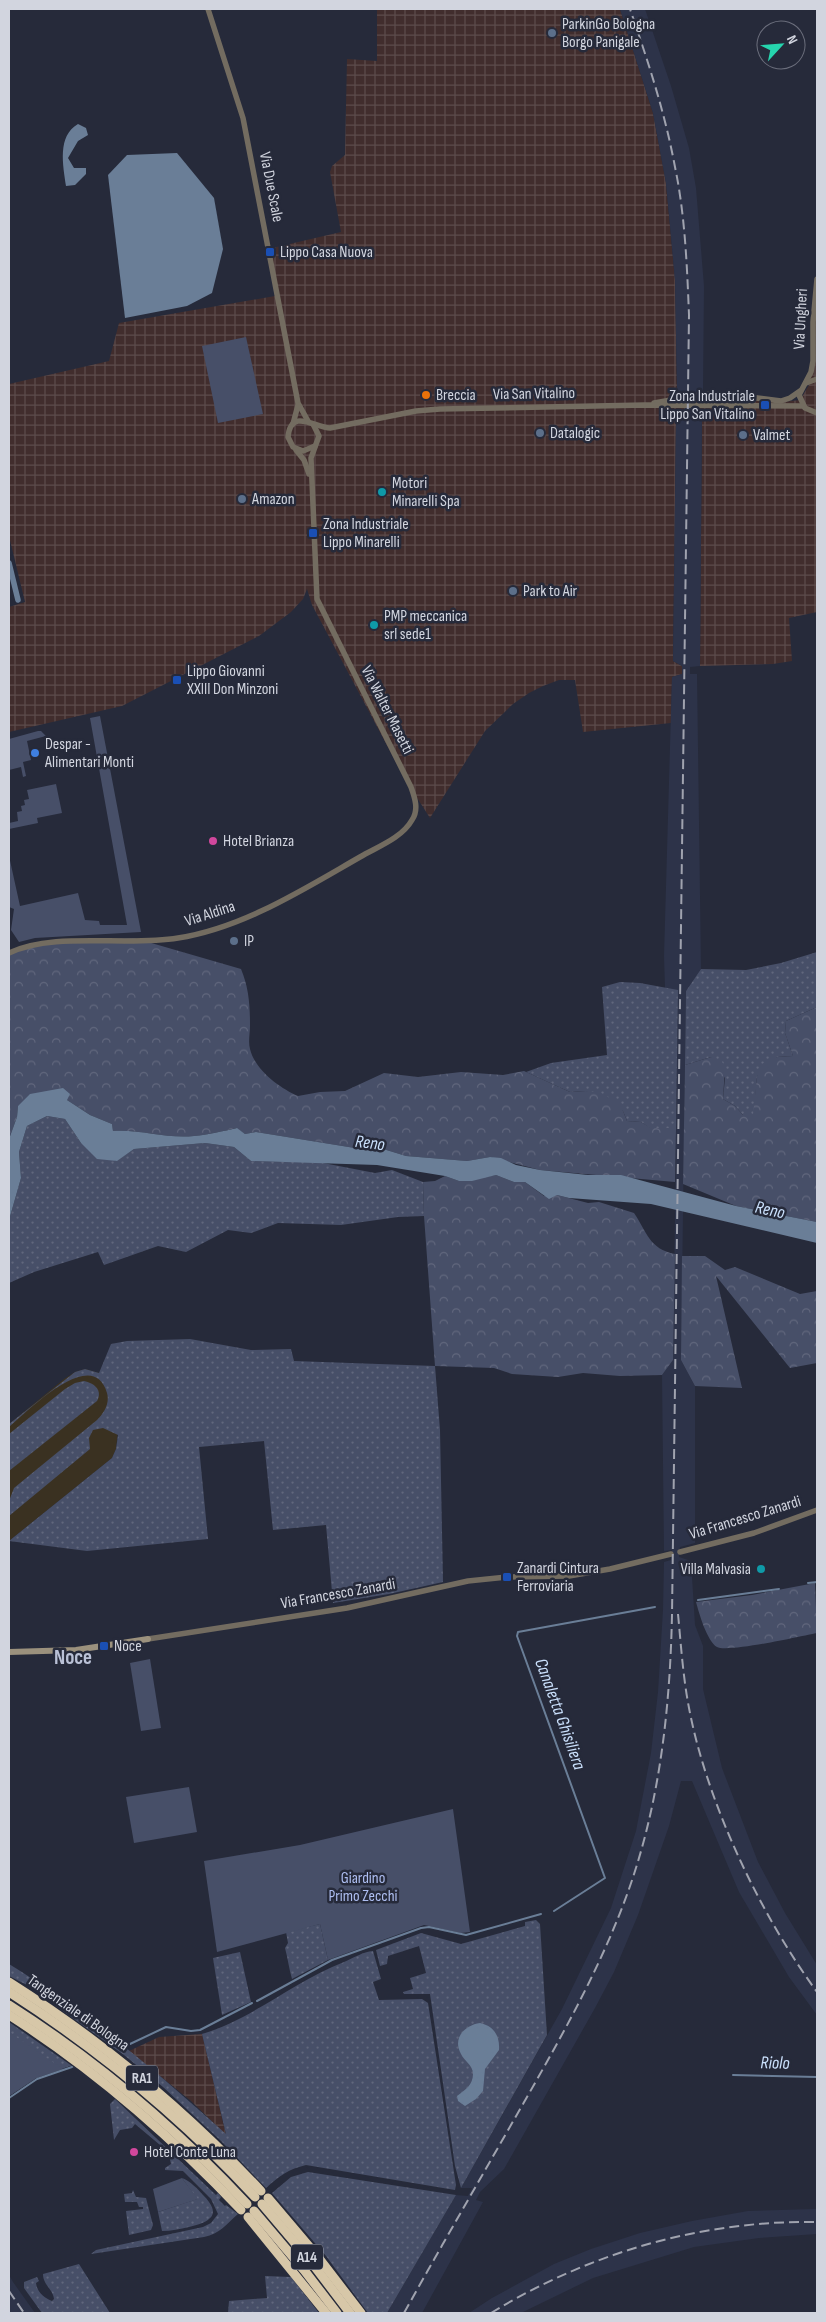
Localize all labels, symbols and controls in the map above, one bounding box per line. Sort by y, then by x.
place label: ParkinGo Bologna Borgo Panigale [562,15,655,52]
north arrow [756,20,806,70]
marker: ParkinGo Bologna Borgo Panigale [546,27,558,39]
text: N [783,32,802,47]
street label: Via Due Scale [255,150,287,224]
place label: Lippo Casa Nuova [280,243,373,262]
marker: Lippo Casa Nuova [264,246,276,258]
street label: Via Ungheri [790,288,812,350]
street label: Via San Vitalino [493,384,575,404]
place label: Breccia [436,386,476,405]
place label: Zona Industriale Lippo San Vitalino [660,387,755,424]
marker: Breccia [420,389,432,401]
marker: Zona Industriale Lippo San Vitalino [759,399,771,411]
place label: Datalogic [550,424,600,443]
place label: Valmet [753,426,790,445]
marker: Datalogic [534,427,546,439]
marker: Valmet [737,429,749,441]
place label: Motori Minarelli Spa [392,474,460,511]
marker: Motori Minarelli Spa [376,486,388,498]
place label: Amazon [251,490,295,509]
marker: Amazon [236,493,248,505]
place label: Zona Industriale Lippo Minarelli [323,515,409,552]
marker: Zona Industriale Lippo Minarelli [307,527,319,539]
place label: Park to Air [523,582,578,601]
marker: Park to Air [507,585,519,597]
place label: PMP meccanica srl sede1 [384,607,467,644]
marker: PMP meccanica srl sede1 [368,619,380,631]
place label: Lippo Giovanni XXIII Don Minzoni [186,662,278,699]
street label: Via Walter Masetti [357,663,417,757]
marker: Lippo Giovanni XXIII Don Minzoni [171,674,183,686]
place label: Despar - Alimentari Monti [44,735,134,772]
marker: Despar - Alimentari Monti [29,747,41,759]
place label: Hotel Brianza [223,832,294,851]
marker: Hotel Brianza [207,835,219,847]
street label: Via Aldina [183,897,237,931]
place label: IP [244,932,254,951]
marker: IP [228,935,240,947]
water label: Reno [354,1131,387,1155]
water label: Reno [753,1197,787,1224]
street label: Via Francesco Zanardi [687,1492,803,1544]
place label: Zanardi Cintura Ferroviaria [517,1559,599,1596]
place label: Villa Malvasia [681,1560,751,1579]
marker: Villa Malvasia [755,1563,767,1575]
marker: Zanardi Cintura Ferroviaria [501,1571,513,1583]
street label: Via Francesco Zanardi [279,1575,397,1613]
place label: Noce [114,1637,142,1656]
marker: Noce [98,1640,110,1652]
district label: Noce [54,1645,92,1670]
water label: Canaletta Ghisiliera [530,1655,590,1773]
park label: Giardino Primo Zecchi [328,1869,398,1906]
street label: Tangenziale di Bologna [23,1971,133,2055]
water label: Riolo [760,2052,791,2074]
road number: RA1 [126,2066,158,2090]
place label: Hotel Conte Luna [144,2143,236,2162]
marker: Hotel Conte Luna [128,2146,140,2158]
road number: A14 [291,2244,323,2270]

